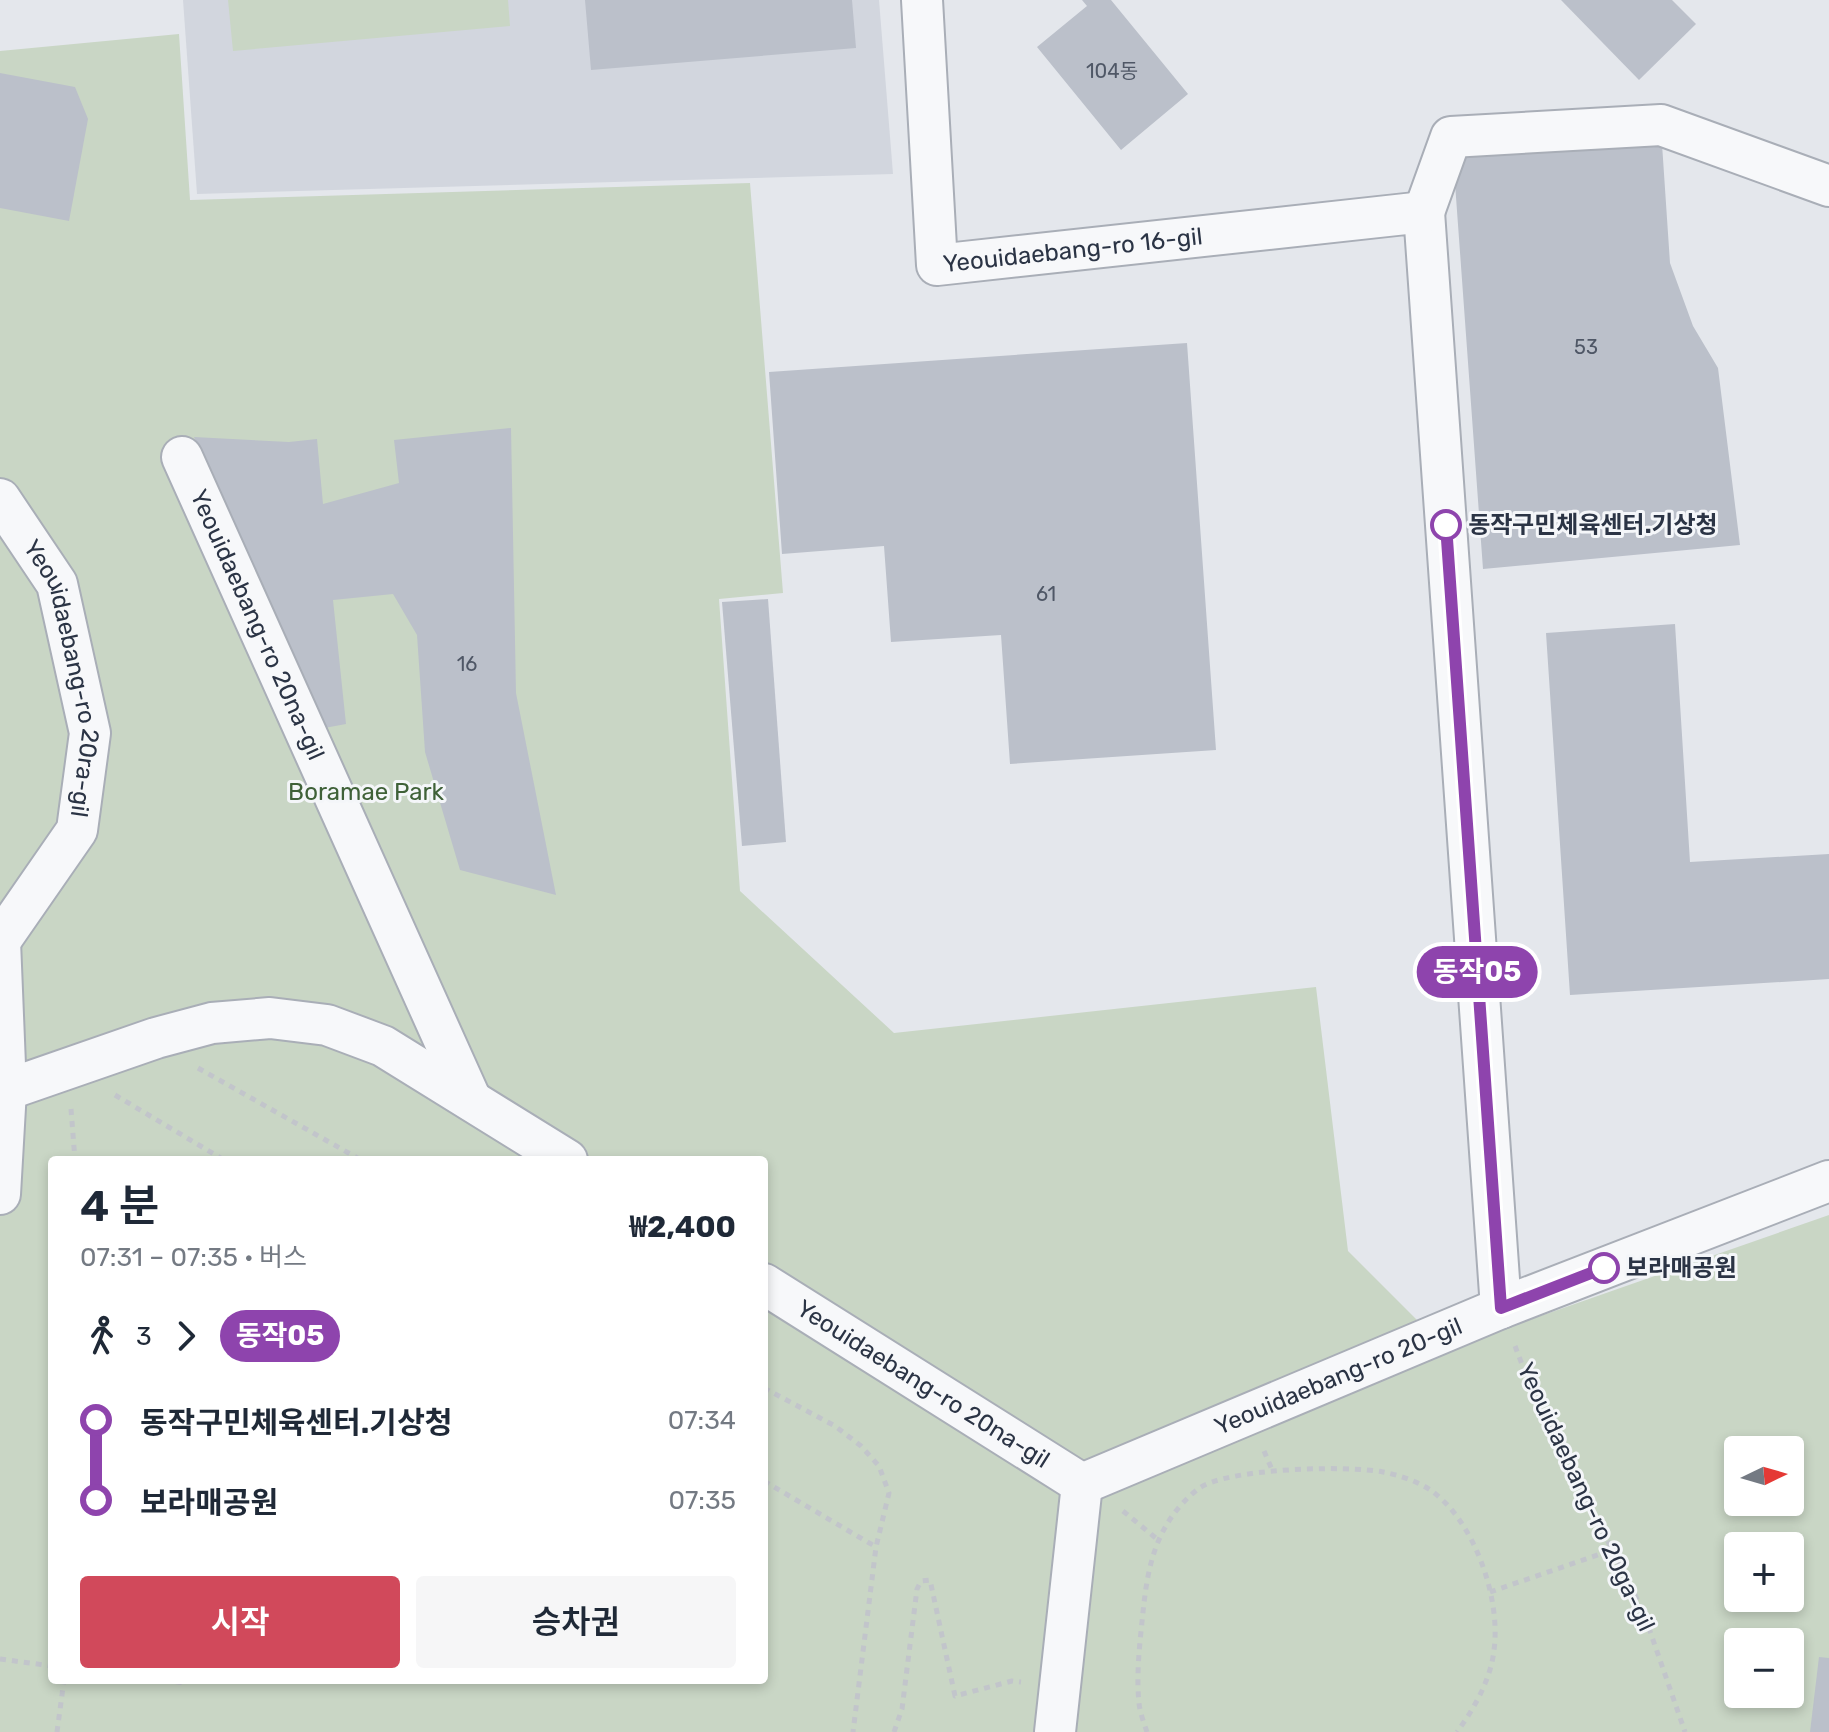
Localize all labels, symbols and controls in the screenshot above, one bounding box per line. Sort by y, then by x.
house number: 104동 [1086,59,1138,83]
street label: Yeouidaebang-ro 16-gil [942,222,1204,278]
house number: 53 [1574,335,1598,359]
street label: Yeouidaebang-ro 20na-gil [185,485,330,764]
marker: 동작구민체육센터.기상청 [1431,510,1461,540]
place label: 동작구민체육센터.기상청 [1468,511,1718,539]
street label: Yeouidaebang-ro 20ra-gil [17,535,104,819]
house number: 61 [1036,582,1056,606]
house number: 16 [457,652,477,676]
park label: Boramae Park [288,778,445,806]
line badge: 동작05 [1421,946,1533,998]
text: 동작05 [1433,955,1521,988]
text: 4 분 [80,1180,160,1232]
text: ₩2,400 [629,1209,736,1245]
text: 07:31 – 07:35 · 버스 [80,1242,307,1273]
marker: 보라매공원 [1589,1253,1619,1283]
place label: 보라매공원 [1626,1254,1736,1282]
street label: Yeouidaebang-ro 20na-gil [792,1294,1055,1474]
street label: Yeouidaebang-ro 20-gil [1210,1312,1466,1441]
icon: walk [80,1314,124,1358]
icon: forward [164,1314,208,1358]
text: 동작05 [236,1319,324,1352]
text: 3 [136,1321,152,1352]
street label: Yeouidaebang-ro 20ga-gil [1511,1358,1661,1636]
text: 동작구민체육센터.기상청 [140,1405,452,1441]
text: 07:34 [668,1405,736,1436]
north arrow [1724,1436,1804,1516]
map controls [1724,1436,1804,1708]
text: 보라매공원 [140,1485,278,1521]
text: 07:35 [668,1485,736,1516]
button: + [1724,1532,1804,1612]
button: 시작 [80,1576,400,1668]
button: 승차권 [416,1576,736,1668]
button: − [1724,1628,1804,1708]

